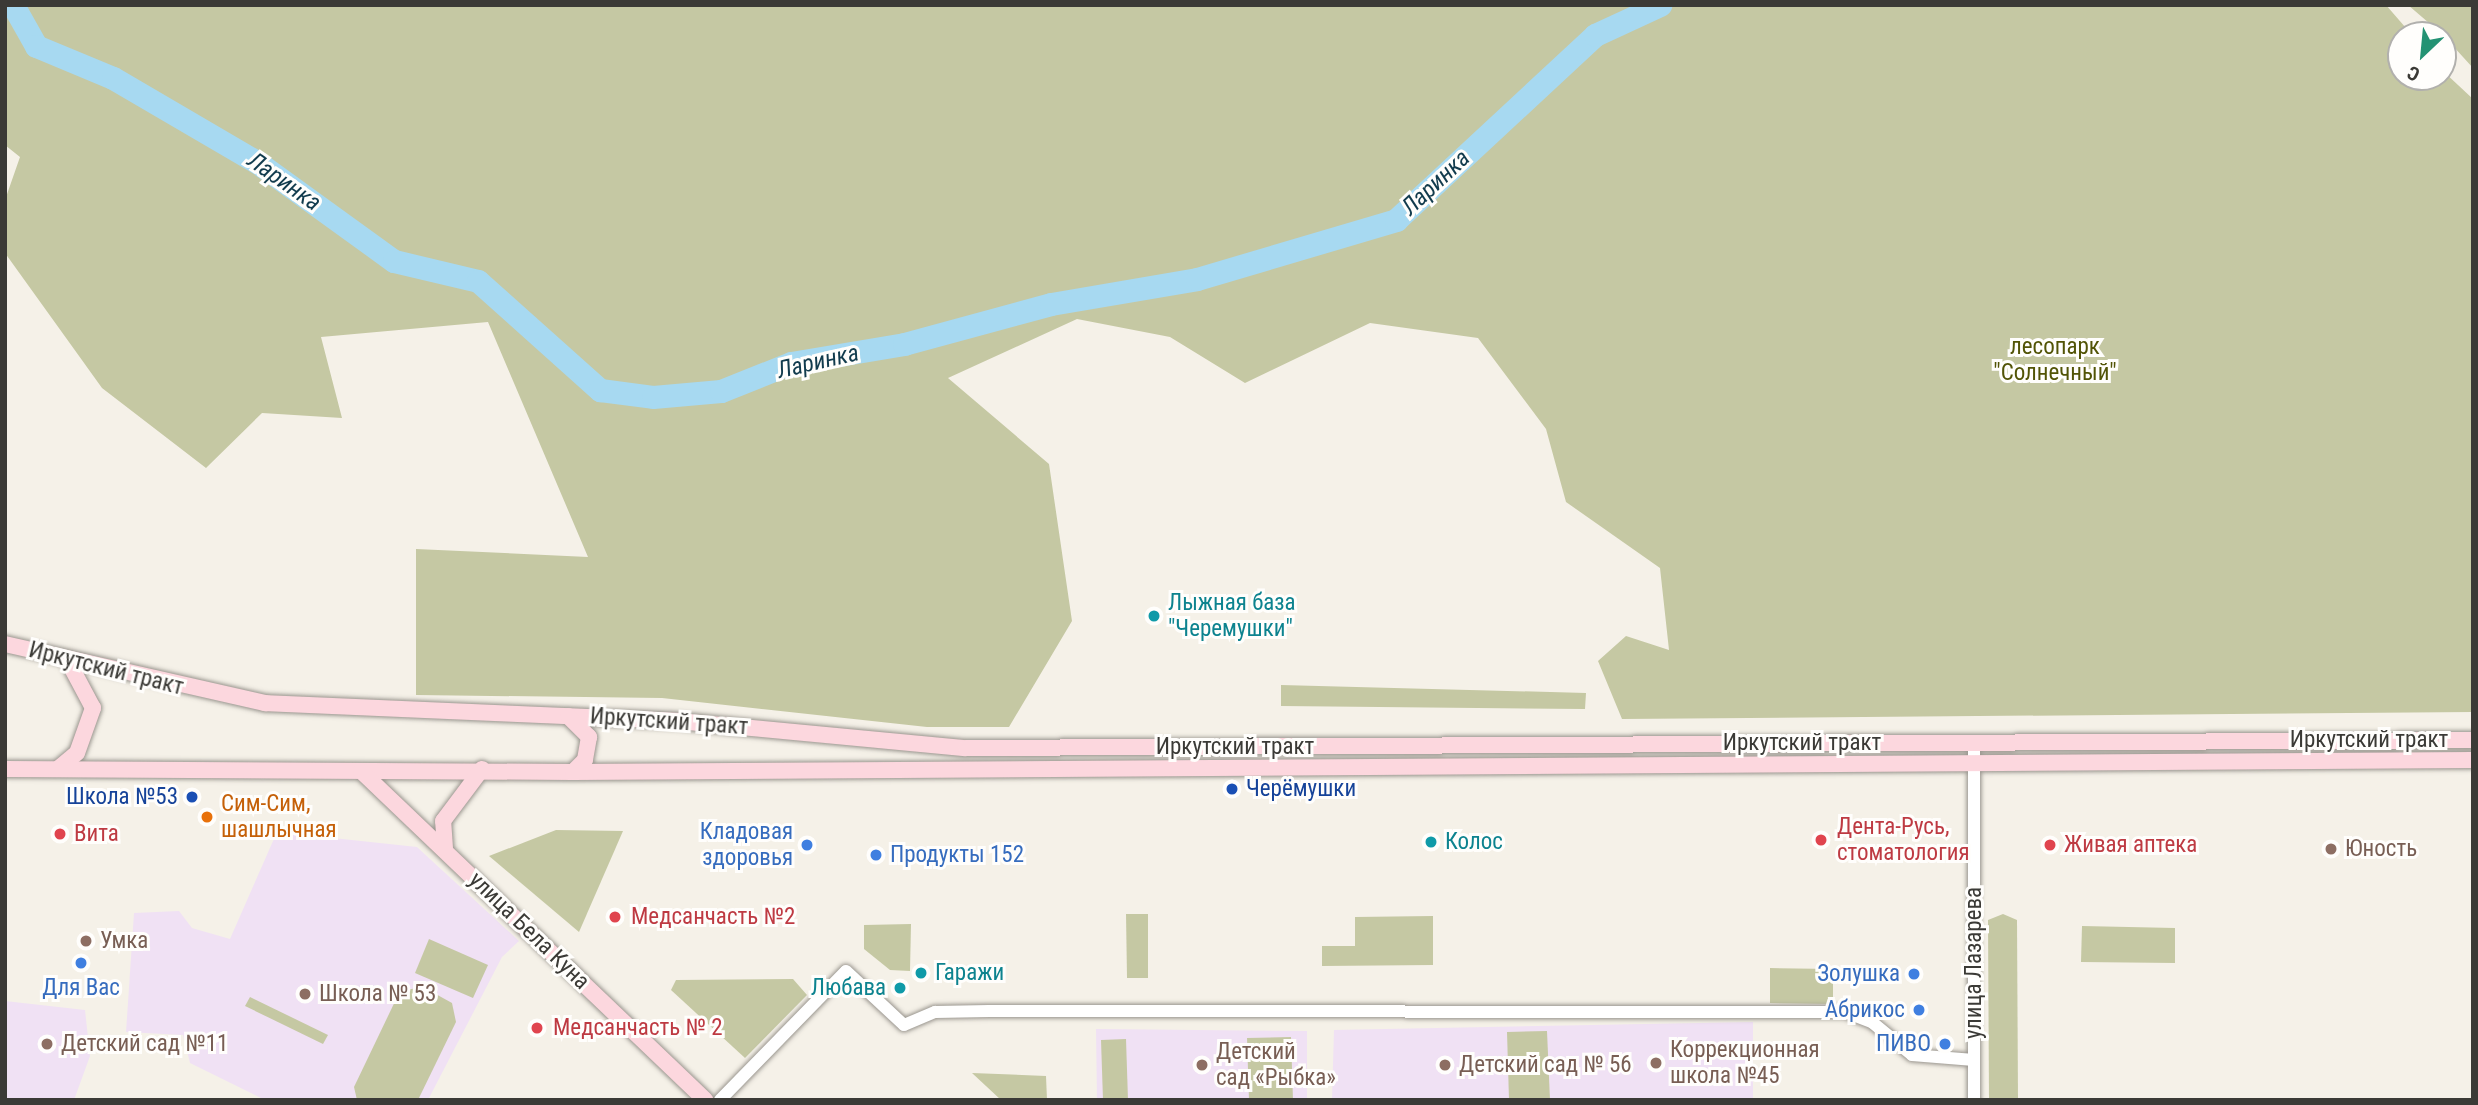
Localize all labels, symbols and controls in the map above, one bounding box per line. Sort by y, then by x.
north arrow [2387,21,2457,91]
text: С [2404,61,2423,86]
water label: Ларинка [1396,144,1476,222]
water label: Ларинка [242,146,326,218]
park label: лесопарк "Солнечный" [1993,333,2117,387]
water label: Ларинка [774,339,862,385]
place label: Лыжная база "Черемушки" [1168,589,1296,643]
marker: Лыжная база "Черемушки" [1146,608,1162,624]
street label: Иркутский тракт [26,636,186,702]
street label: Иркутский тракт [589,703,749,741]
street label: Иркутский тракт [2290,726,2448,754]
street label: Иркутский тракт [1723,729,1881,757]
street label: Иркутский тракт [1156,733,1314,761]
place label: Черёмушки [1246,775,1356,803]
marker: Черёмушки [1224,781,1240,797]
place label: Школа №53 [66,783,178,811]
marker: Школа №53 [184,789,200,805]
place label: Сим-Сим, шашлычная [221,790,337,844]
marker: Сим-Сим, шашлычная [199,809,215,825]
place label: Дента-Русь, стоматология [1837,813,1969,867]
place label: Кладовая здоровья [700,818,793,872]
place label: Вита [74,820,119,848]
marker: Вита [52,826,68,842]
place label: Колос [1445,828,1503,856]
marker: Дента-Русь, стоматология [1811,830,1831,850]
place label: Живая аптека [2064,831,2197,859]
marker: Колос [1423,834,1439,850]
place label: Юность [2345,835,2417,863]
marker: Кладовая здоровья [799,837,815,853]
marker: Живая аптека [2042,837,2058,853]
place label: Продукты 152 [890,841,1024,869]
marker: Юность [2323,841,2339,857]
marker: Продукты 152 [868,847,884,863]
street label: улица Бела Куна [463,866,595,996]
street label: улица Лазарева [1960,887,1988,1039]
place label: Медсанчасть №2 [631,903,795,931]
marker: Медсанчасть №2 [605,907,625,927]
place label: Умка [100,927,148,955]
marker: Умка [78,933,94,949]
marker: Для Вас [73,955,89,971]
place label: Гаражи [935,959,1004,987]
place label: Золушка [1817,960,1900,988]
marker: Гаражи [913,965,929,981]
marker: Золушка [1906,966,1922,982]
place label: Для Вас [42,974,120,1002]
place label: Любава [811,974,886,1002]
place label: Школа № 53 [319,980,436,1008]
marker: Любава [892,980,908,996]
marker: Школа № 53 [297,986,313,1002]
place label: Абрикос [1825,996,1905,1024]
marker: Абрикос [1911,1002,1927,1018]
place label: Медсанчасть № 2 [553,1014,723,1042]
marker: Медсанчасть № 2 [527,1018,547,1038]
place label: Детский сад №11 [61,1030,228,1058]
place label: ПИВО [1876,1030,1931,1058]
marker: Детский сад №11 [39,1036,55,1052]
place label: Коррекционная школа №45 [1670,1036,1819,1090]
marker: ПИВО [1937,1036,1953,1052]
place label: Детский сад «Рыбка» [1216,1038,1336,1092]
place label: Детский сад № 56 [1459,1051,1632,1079]
marker: Коррекционная школа №45 [1648,1055,1664,1071]
marker: Детский сад «Рыбка» [1194,1057,1210,1073]
marker: Детский сад № 56 [1437,1057,1453,1073]

